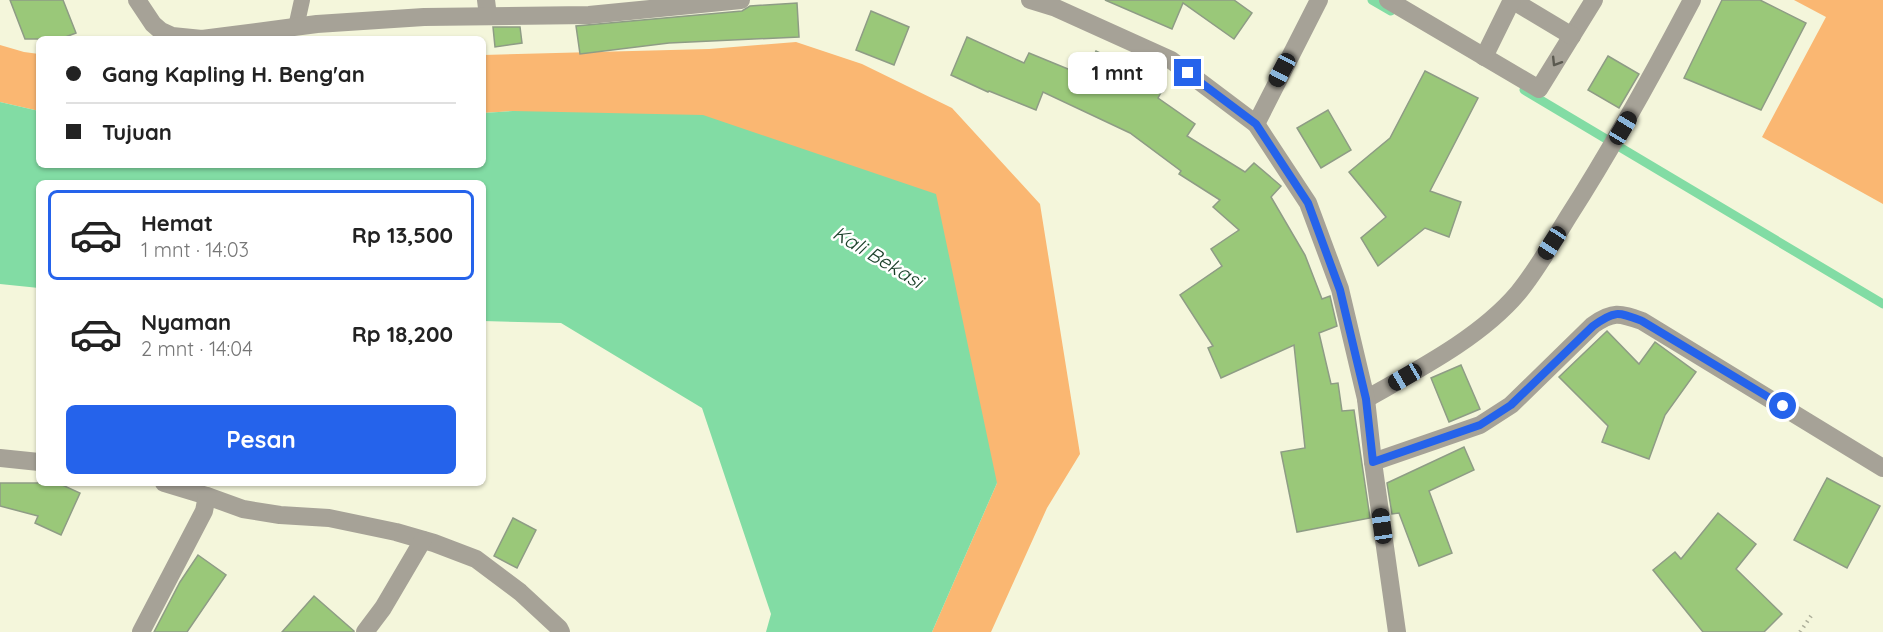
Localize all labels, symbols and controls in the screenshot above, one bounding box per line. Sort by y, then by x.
car [1266,50,1298,90]
callout: 1 mnt [1068,52,1167,94]
one-way arrow [1551,56,1563,66]
route end [1174,59,1201,86]
text: Gang Kapling H. Beng'an [102,60,365,88]
text: 1 mnt [1092,60,1143,85]
car [1606,108,1640,148]
text: Tujuan [102,118,172,146]
icon: car [69,208,123,262]
text: Hemat [141,209,213,237]
water label: Kali Bekasi [829,220,930,295]
text: Rp 13,500 [352,221,453,249]
car [1535,223,1569,263]
text: 1 mnt · 14:03 [141,237,249,262]
icon: car [69,307,123,361]
text: Nyaman [141,308,231,336]
text: Rp 18,200 [352,320,453,348]
text: 2 mnt · 14:04 [141,336,253,361]
car [1385,360,1425,394]
route start [1769,392,1796,419]
button: Pesan [66,405,456,474]
car [1371,507,1393,545]

